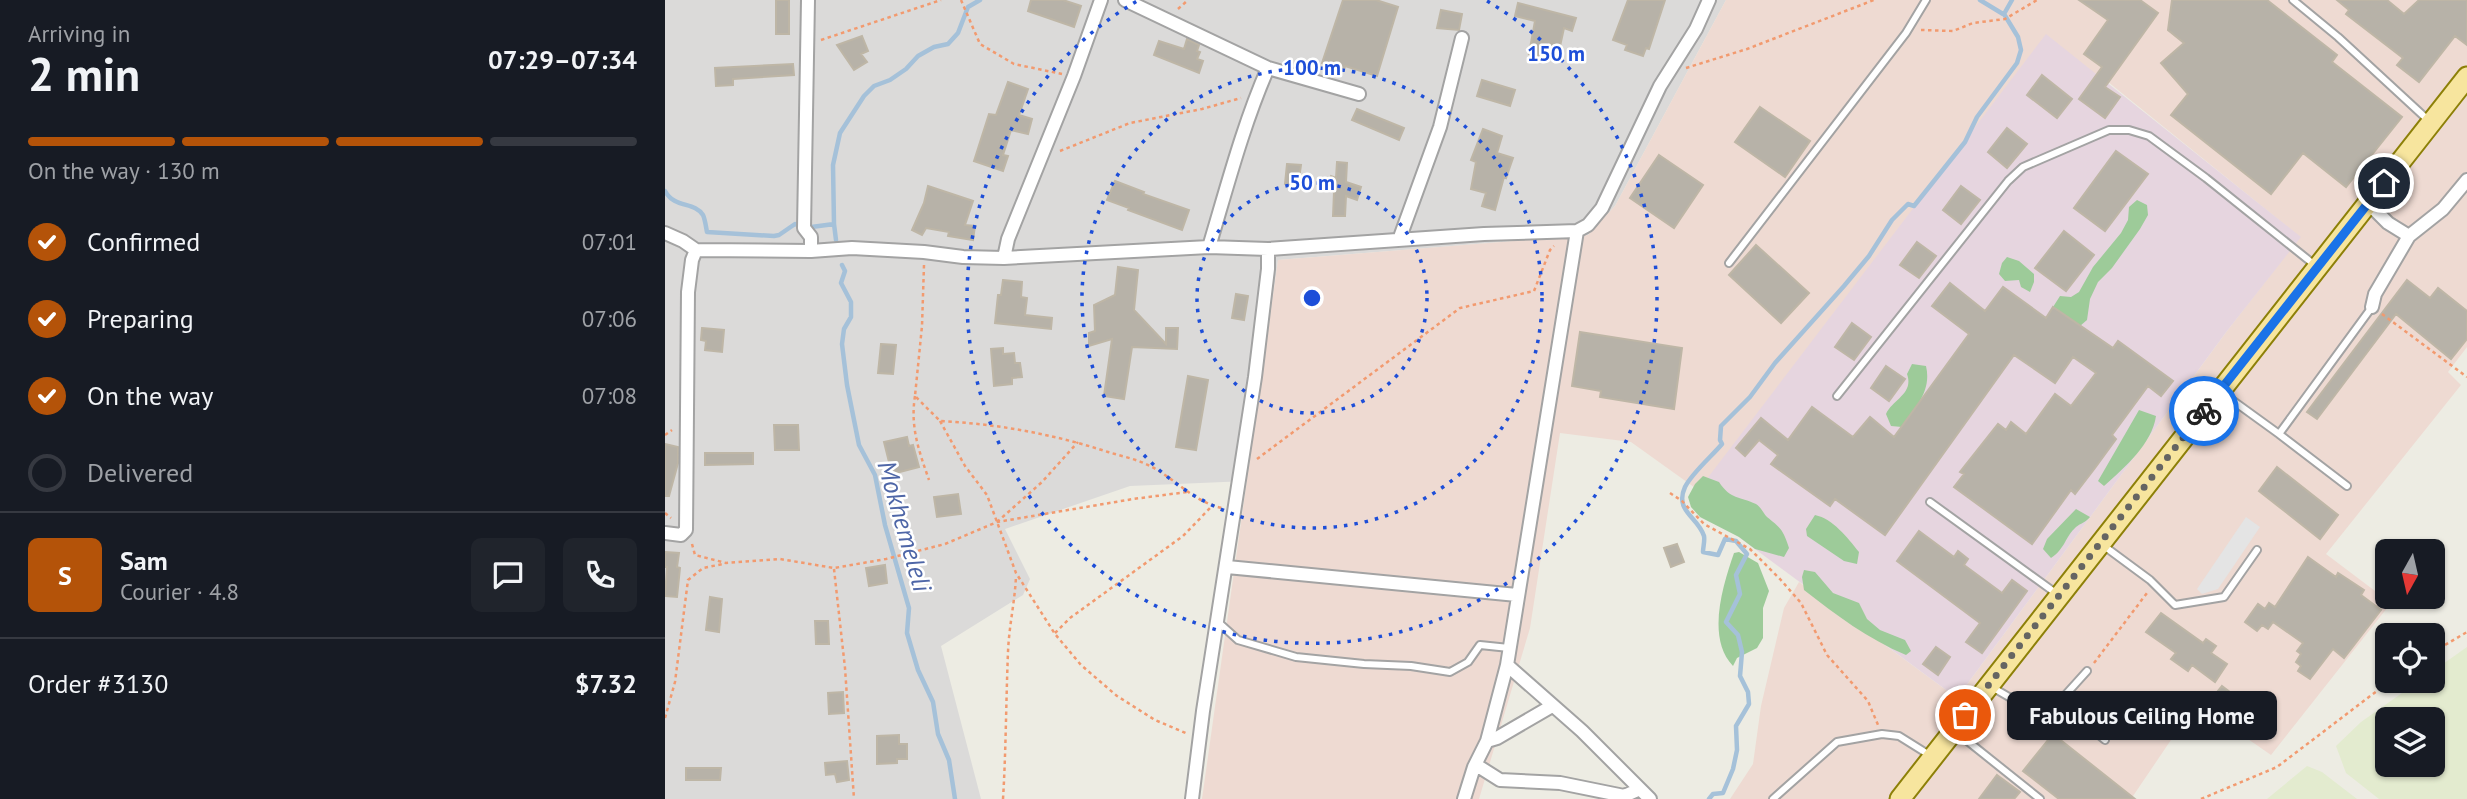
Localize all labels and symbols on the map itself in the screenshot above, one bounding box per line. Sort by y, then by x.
text: 150 m [1527,40,1585,67]
text: 100 m [1283,54,1341,81]
pin [2354,153,2414,213]
text: 50 m [1289,169,1335,196]
centre of rings [1300,286,1324,310]
courier [2169,376,2239,446]
water label: Mokhemeleli [871,457,940,597]
north arrow [2375,539,2445,609]
pin [1935,685,1995,745]
callout: Fabulous Ceiling Home [2007,690,2277,740]

